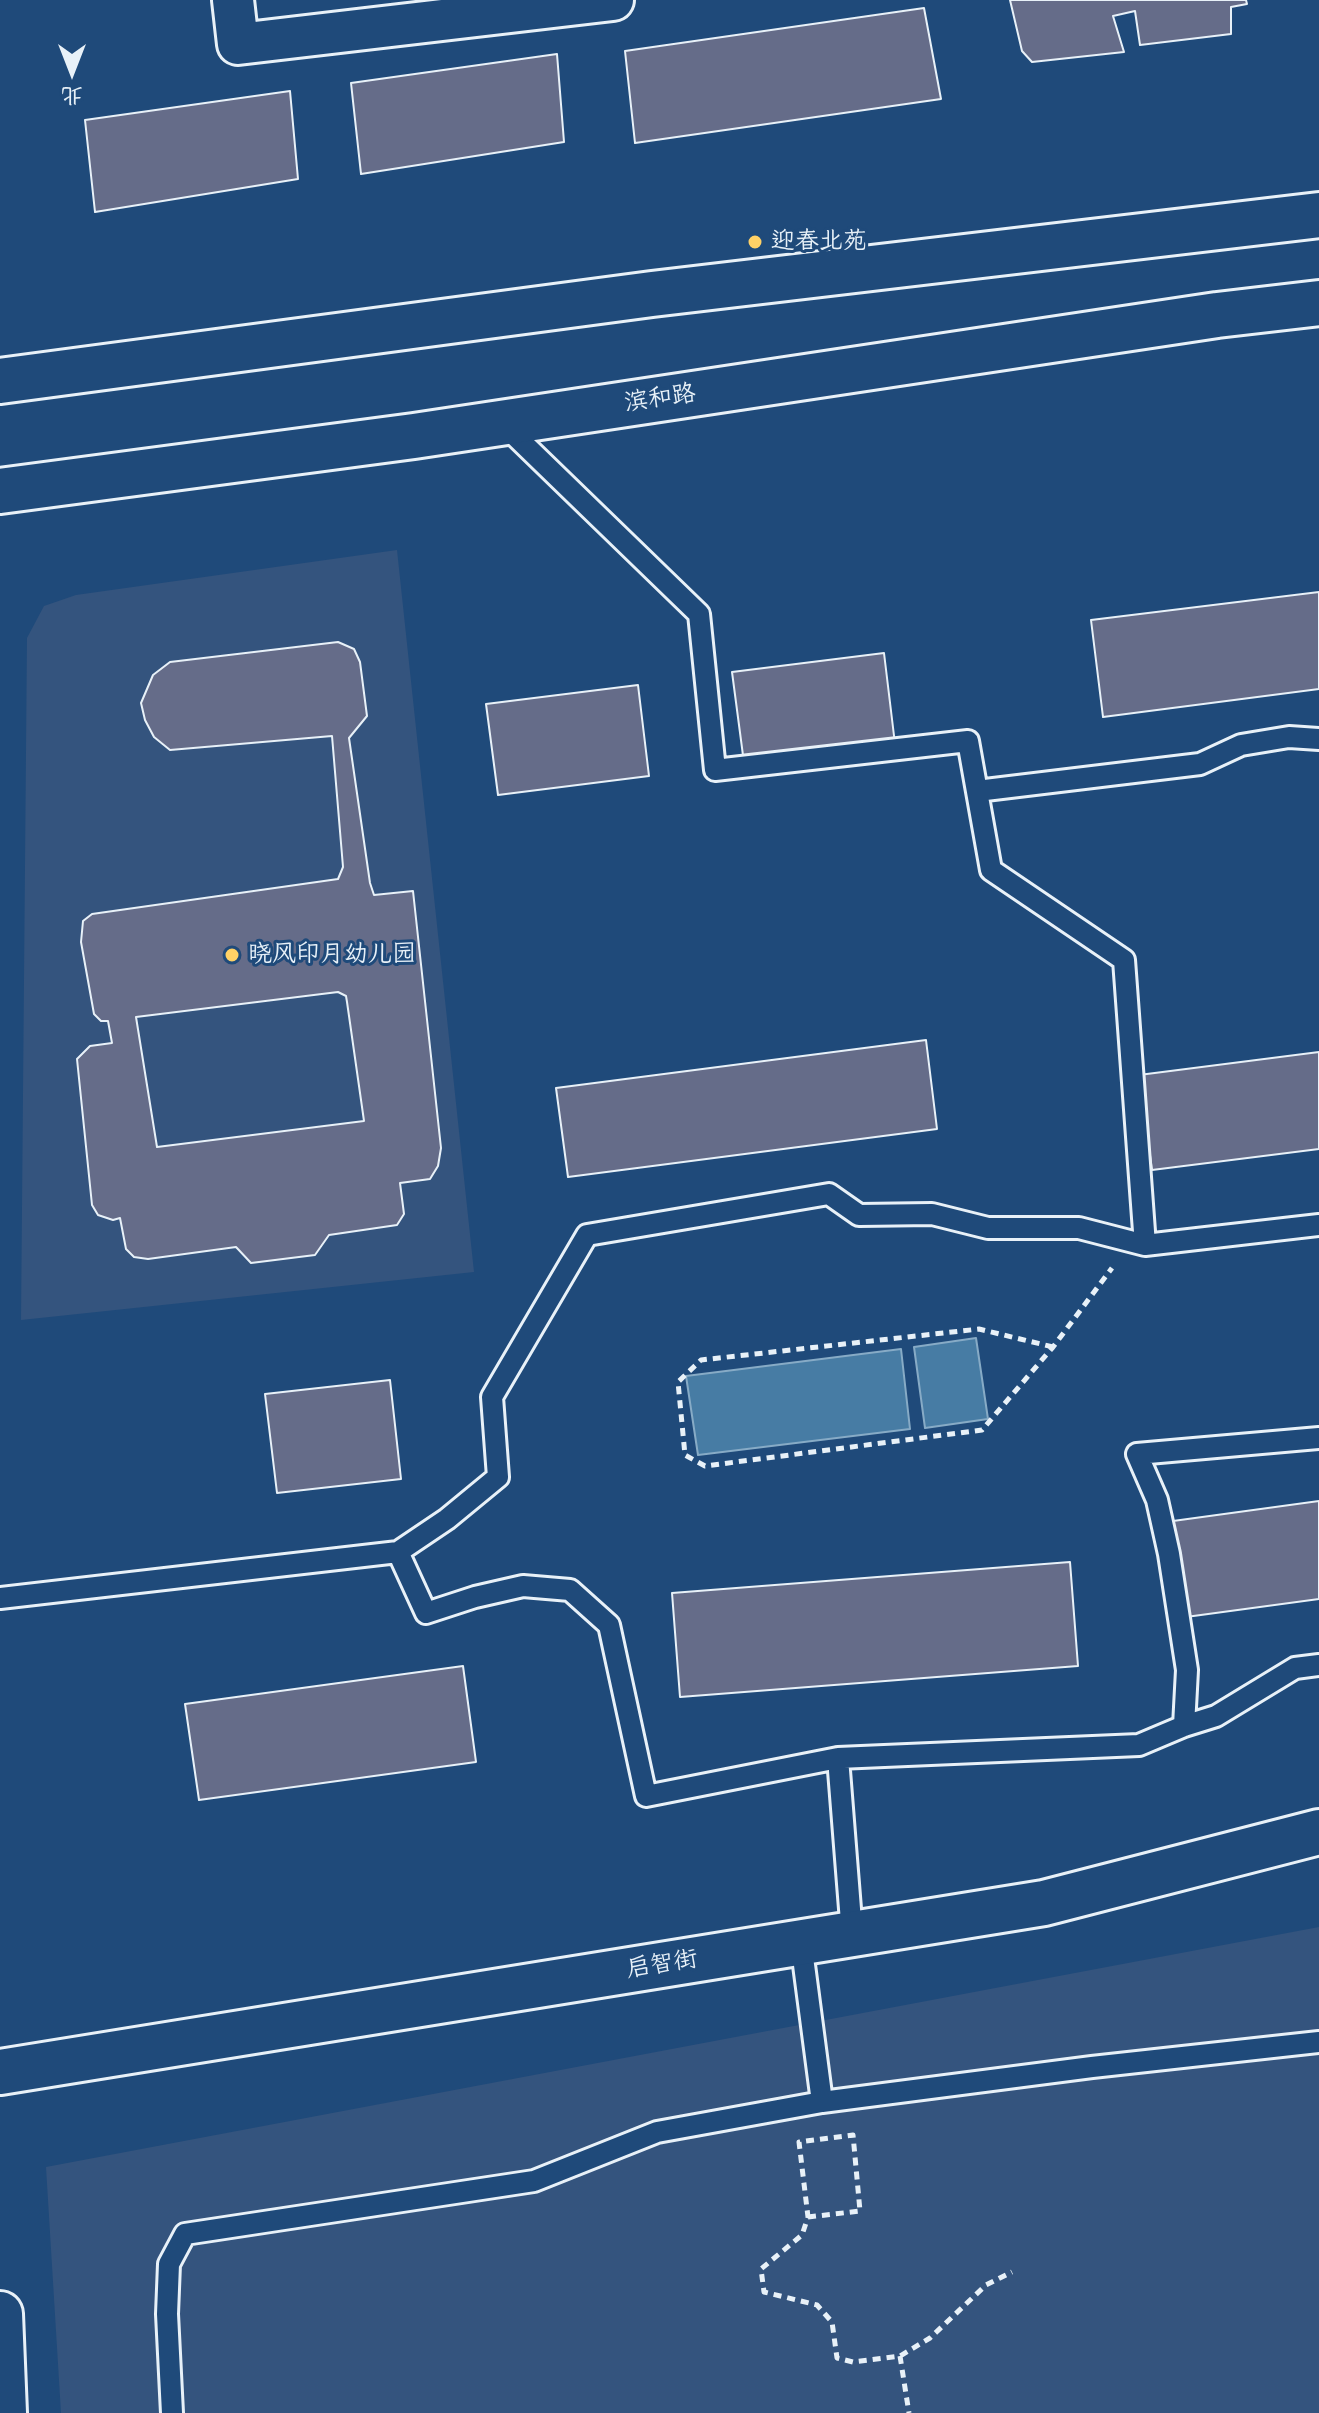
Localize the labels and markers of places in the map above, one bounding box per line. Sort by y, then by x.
place label: 迎春北苑 [771,228,867,256]
marker: 迎春北苑 [746,233,764,251]
place label: 晓风印月幼儿园 [248,941,416,969]
marker: 晓风印月幼儿园 [223,946,241,964]

